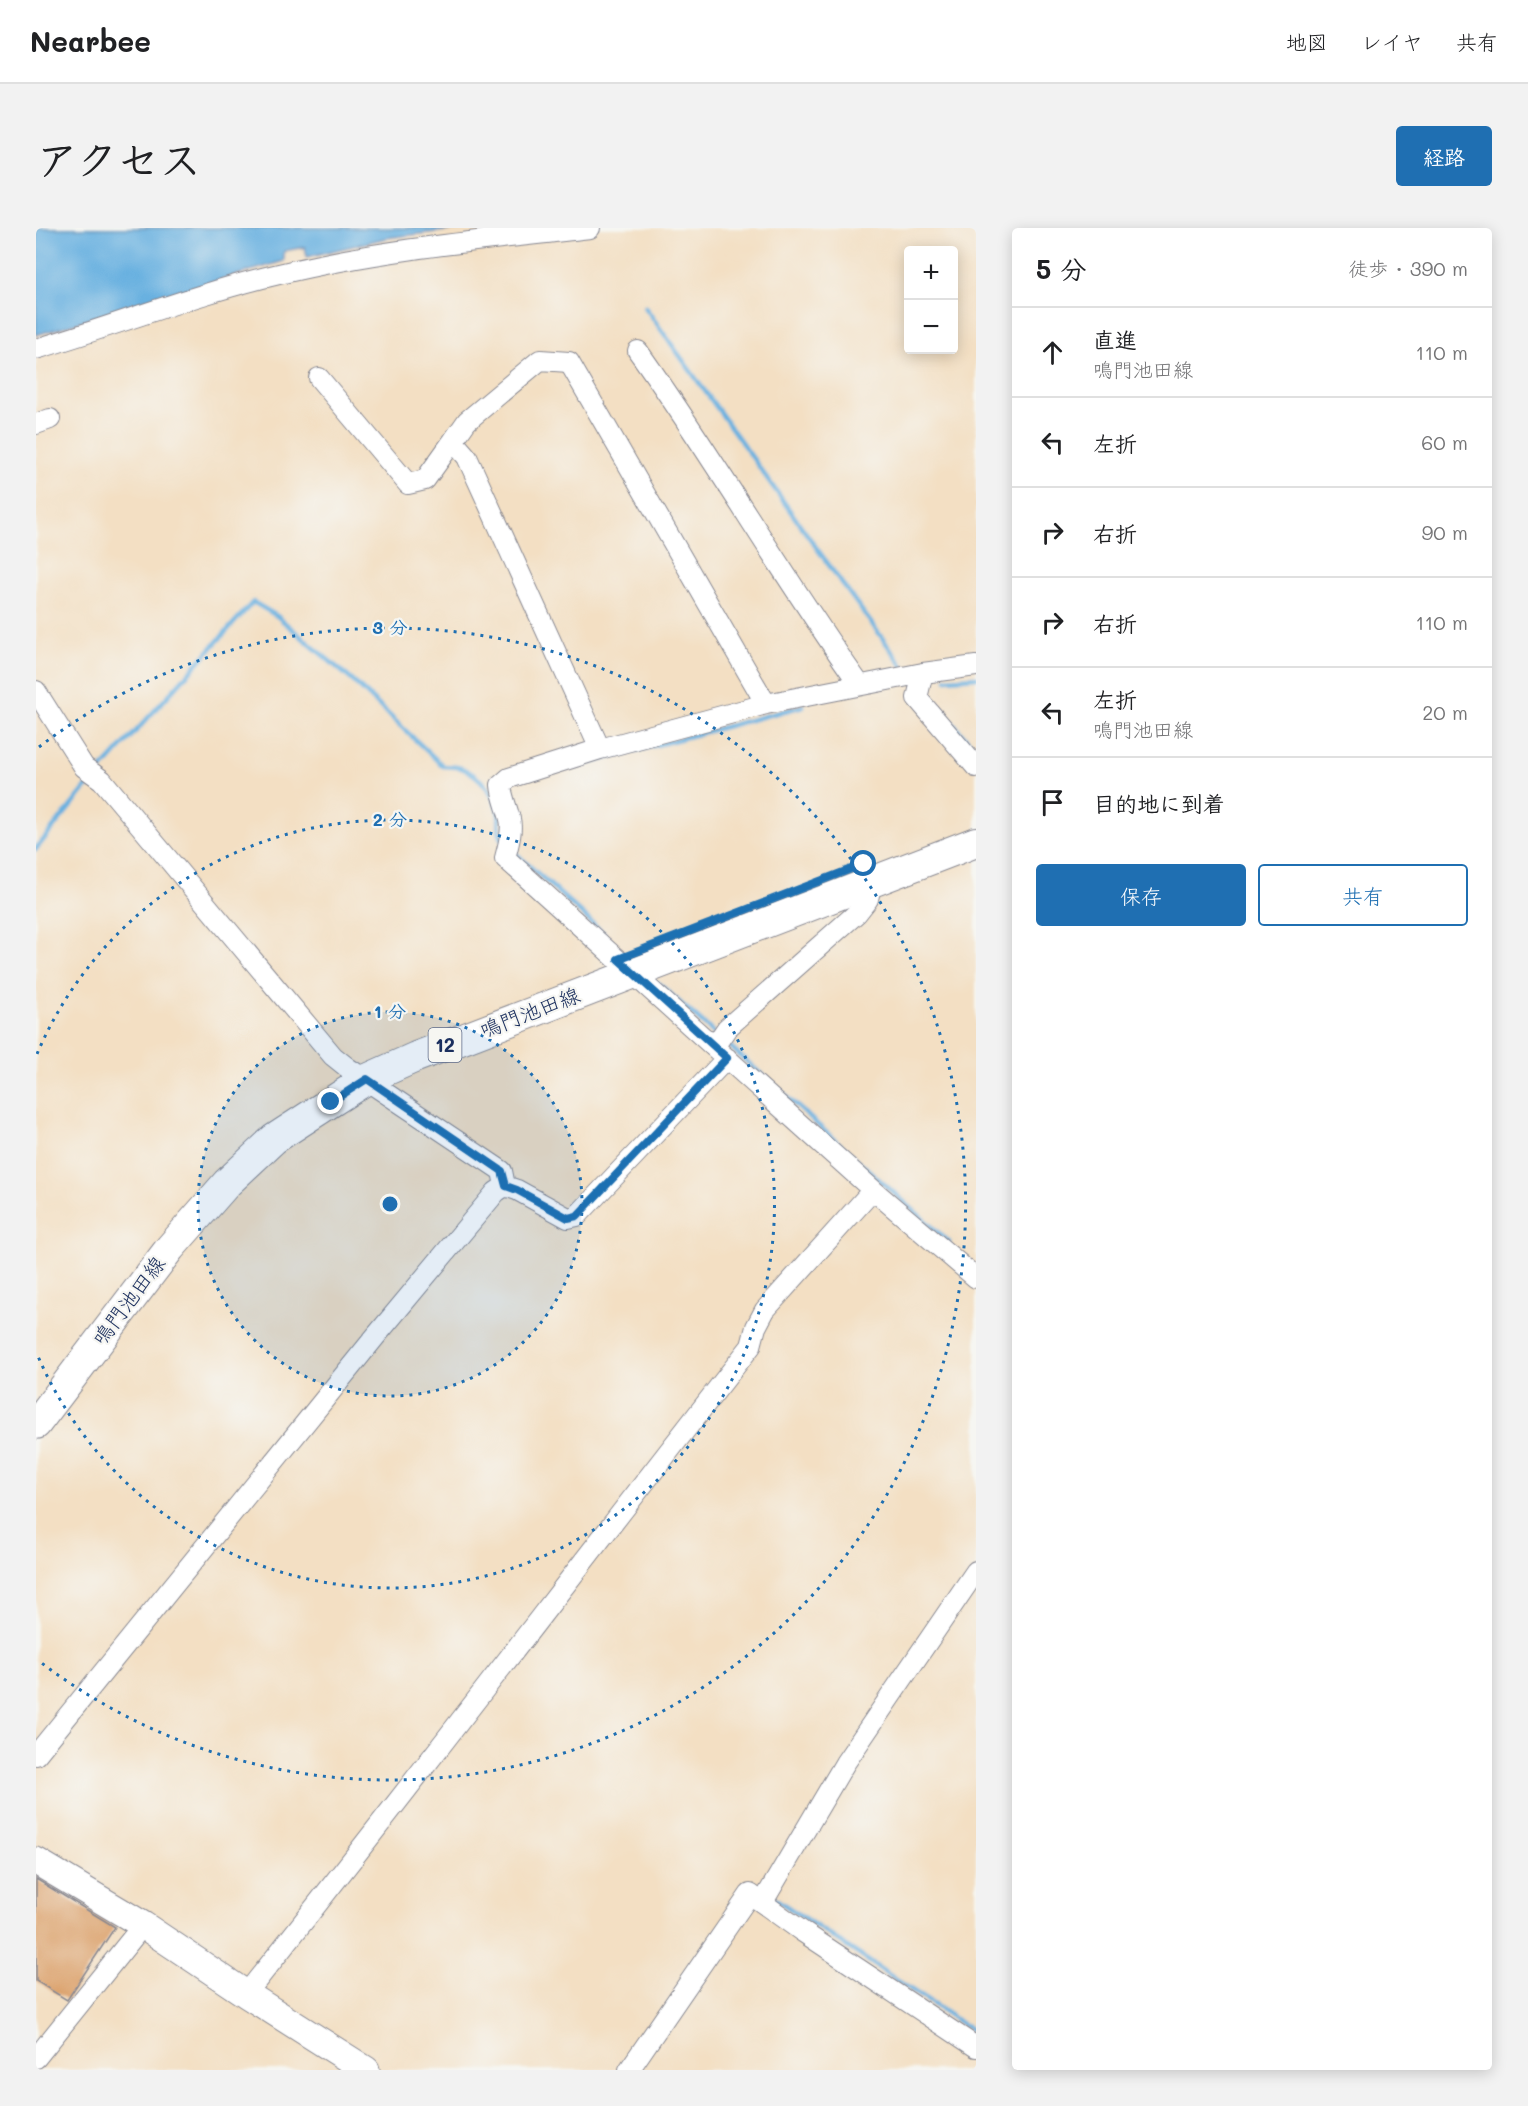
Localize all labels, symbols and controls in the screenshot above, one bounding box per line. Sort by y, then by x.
text: Nearbee [30,23,151,59]
text: 地図 [1286,28,1328,55]
text: レイヤ [1361,28,1423,55]
text: 共有 [1456,28,1498,55]
button: 経路 [1396,126,1492,186]
text: アクセス [36,131,201,186]
map controls [904,246,958,354]
button: + [904,246,958,300]
text: 5 分 [1036,252,1087,286]
text: 徒歩 · 390 m [1348,255,1468,281]
button: − [904,300,958,354]
text: 直進 [1093,325,1137,354]
icon: ahead [1036,336,1069,369]
text: 110 m [1415,339,1468,365]
text: 鳴門池田線 [1093,356,1193,382]
icon: left [1036,426,1069,459]
text: 左折 [1093,429,1137,458]
text: 60 m [1421,429,1468,455]
icon: right [1036,516,1069,549]
text: 右折 [1093,519,1137,548]
text: 90 m [1422,519,1468,545]
icon: right [1036,606,1069,639]
text: 右折 [1093,609,1137,638]
text: 110 m [1415,609,1468,635]
text: 3 分 [372,615,408,639]
text: 左折 [1093,685,1137,714]
icon: left [1036,696,1069,729]
text: 20 m [1422,699,1468,725]
text: 鳴門池田線 [1093,716,1193,742]
icon: arrive [1036,786,1069,819]
text: 目的地に到着 [1093,789,1225,818]
text: 2 分 [373,807,407,831]
route start [850,850,876,876]
button: 保存 [1036,864,1246,926]
button: 共有 [1258,864,1468,926]
street label: 鳴門池田線 [476,980,583,1043]
text: 1 分 [374,999,406,1023]
road number: 12 [428,1028,462,1062]
route end [317,1088,343,1114]
centre of rings [380,1194,400,1214]
street label: 鳴門池田線 [85,1250,170,1350]

